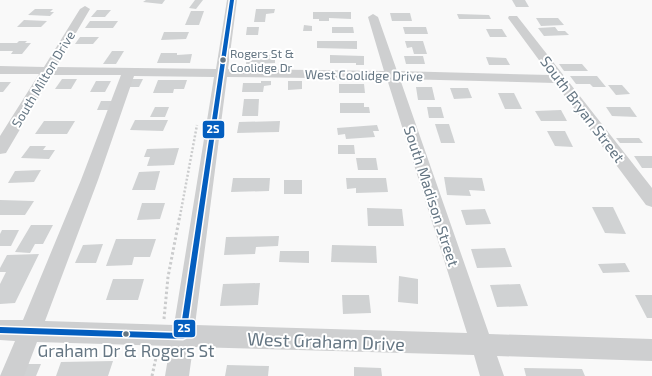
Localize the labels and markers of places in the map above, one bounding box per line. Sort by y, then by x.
place label: Rogers St & Coolidge Dr [230,46,294,74]
marker: Rogers St & Coolidge Dr [218,55,228,65]
marker: Graham Dr & Rogers St [121,329,131,339]
place label: Graham Dr & Rogers St [38,340,215,361]

